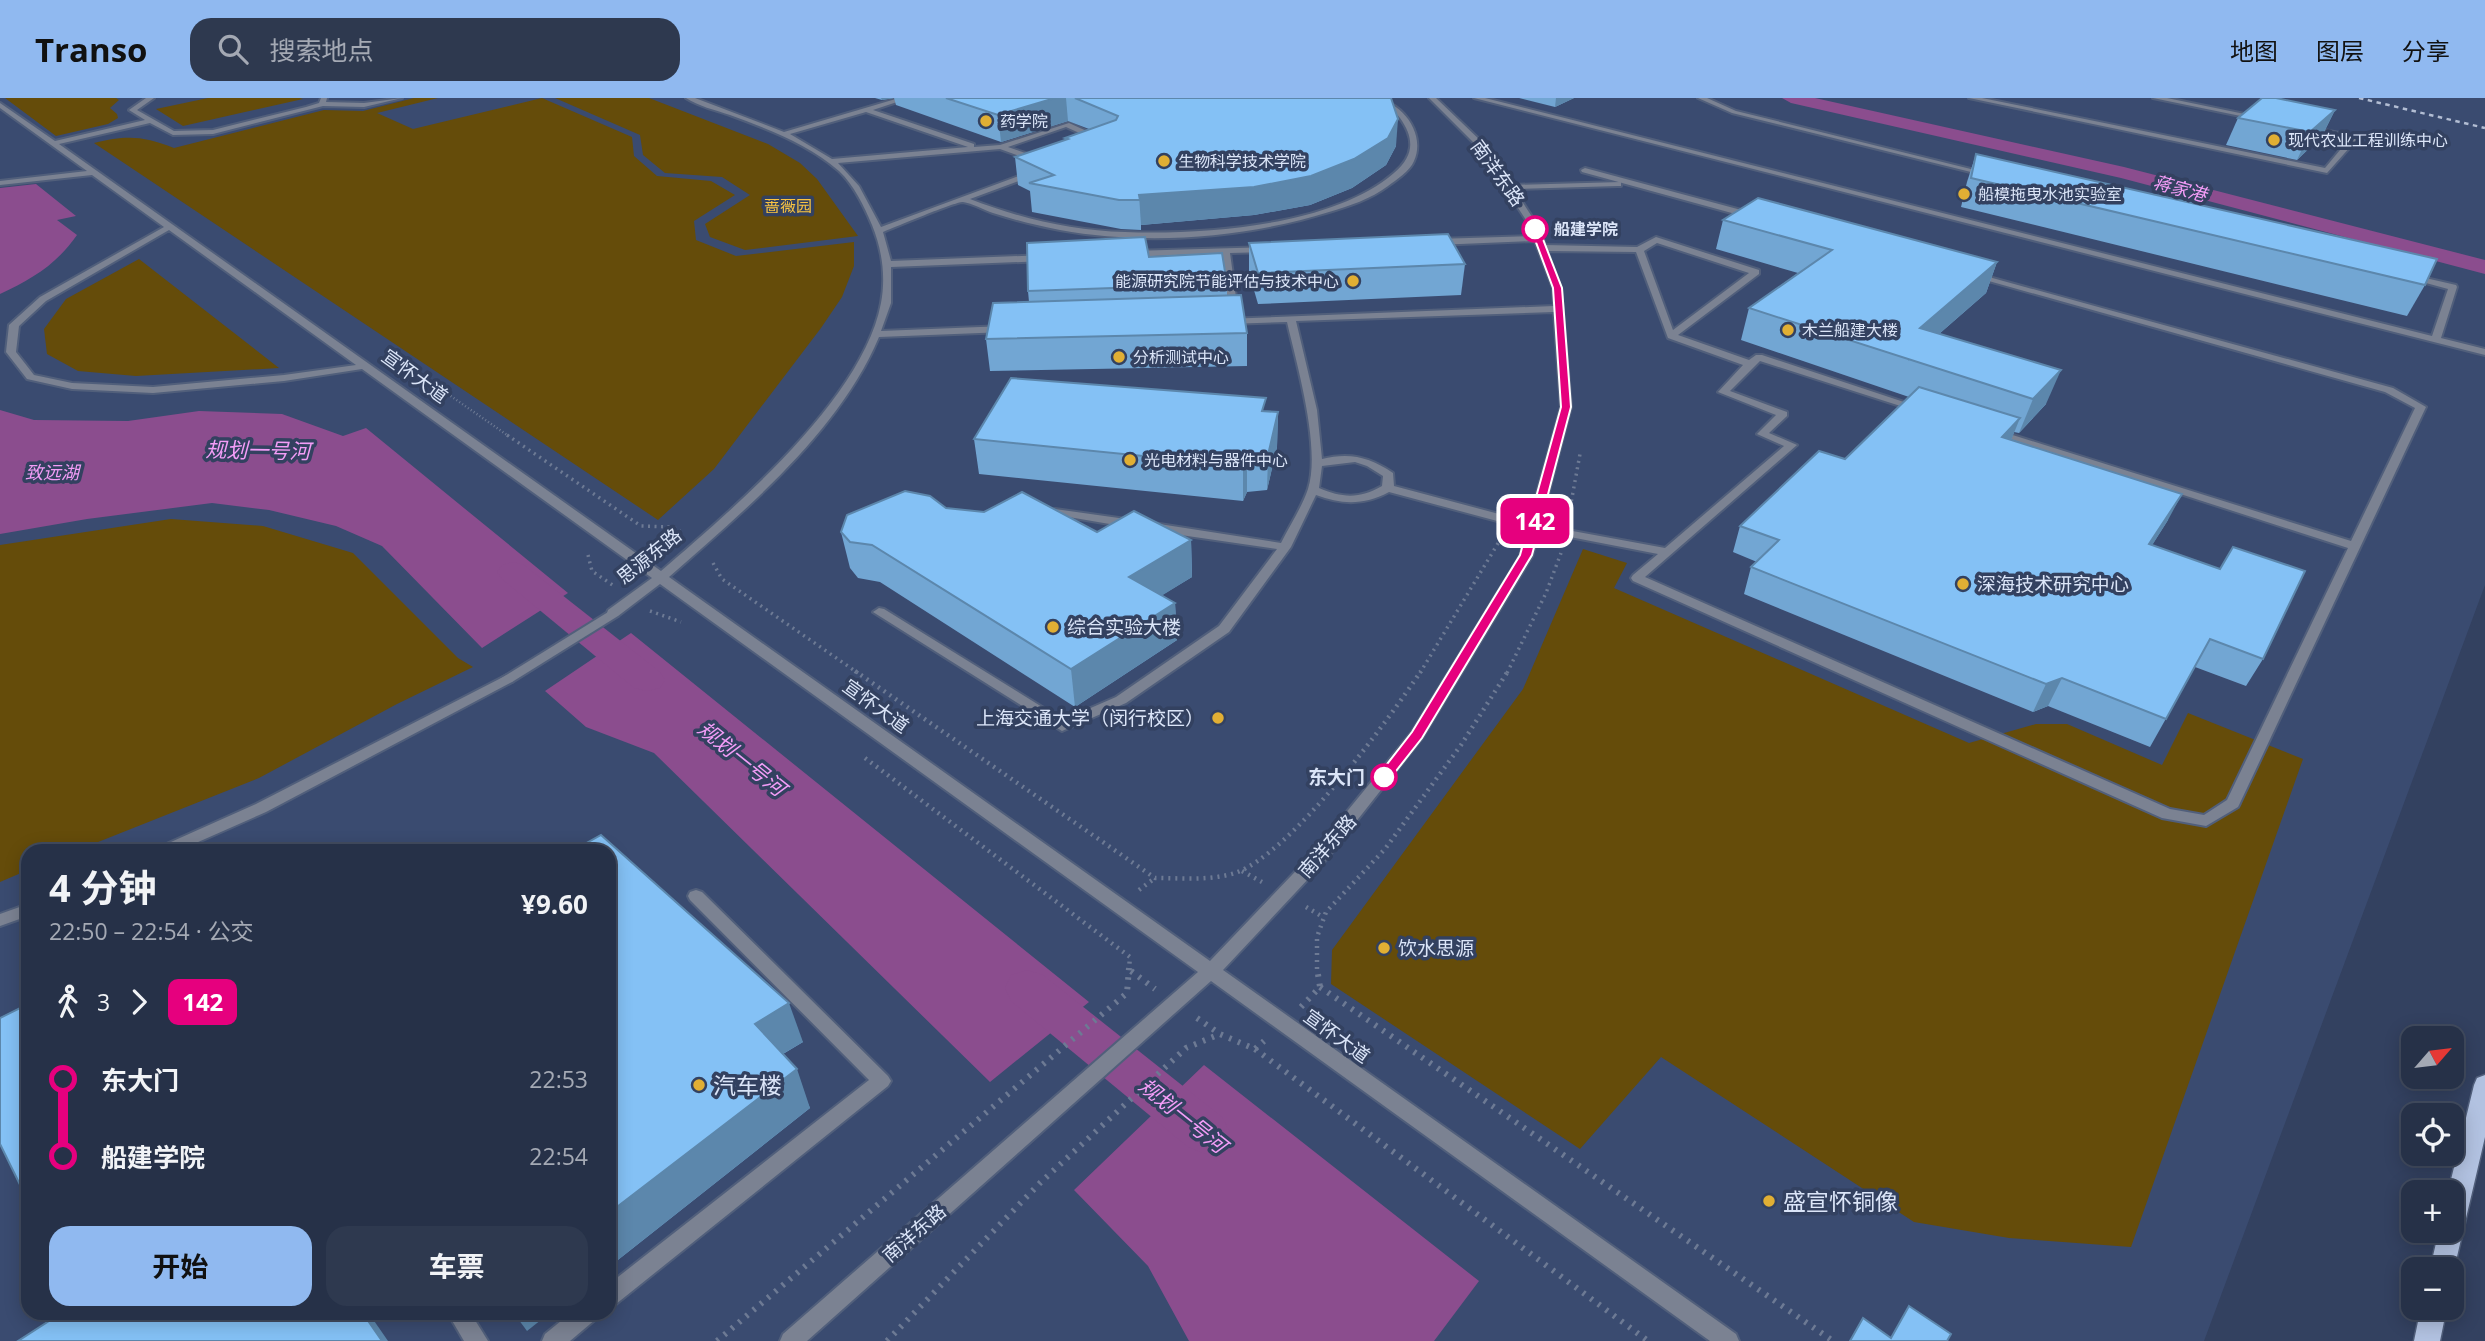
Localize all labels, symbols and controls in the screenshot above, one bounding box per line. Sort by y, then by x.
search box [190,18,680,81]
text: Transo [35,27,148,72]
icon: search [214,30,252,68]
text: 搜索地点 [270,32,374,68]
text: 地图 [2230,34,2278,67]
text: 图层 [2316,34,2364,67]
text: 分享 [2402,34,2450,67]
place label: 药学院 [1000,110,1048,132]
marker: 药学院 [978,113,994,129]
place label: 现代农业工程训练中心 [2288,129,2448,151]
marker: 现代农业工程训练中心 [2266,132,2282,148]
street label: 南洋东路 [1465,135,1531,211]
place label: 生物科学技术学院 [1178,150,1306,172]
marker: 生物科学技术学院 [1156,153,1172,169]
water label: 蒋家港 [2151,169,2212,207]
place label: 船模拖曳水池实验室 [1978,183,2122,205]
marker: 船模拖曳水池实验室 [1956,186,1972,202]
park label: 蔷薇园 [764,195,812,217]
marker: 船建学院 [1522,216,1548,242]
place label: 船建学院 [1554,218,1618,240]
place label: 能源研究院节能评估与技术中心 [1115,270,1339,292]
marker: 能源研究院节能评估与技术中心 [1345,273,1361,289]
place label: 木兰船建大楼 [1802,319,1898,341]
marker: 木兰船建大楼 [1780,322,1796,338]
street label: 宣怀大道 [377,343,453,409]
place label: 分析测试中心 [1133,346,1229,368]
marker: 分析测试中心 [1111,349,1127,365]
water label: 规划一号河 [205,435,315,465]
place label: 光电材料与器件中心 [1144,449,1288,471]
marker: 光电材料与器件中心 [1122,452,1138,468]
water label: 致远湖 [25,460,82,484]
line badge: 142 [1495,498,1575,544]
text: 142 [1514,504,1556,537]
street label: 思源东路 [611,522,687,590]
place label: 深海技术研究中心 [1977,571,2129,597]
marker: 深海技术研究中心 [1955,576,1971,592]
place label: 综合实验大楼 [1067,614,1181,640]
marker: 综合实验大楼 [1045,619,1061,635]
street label: 宣怀大道 [838,673,914,739]
place label: 上海交通大学（闵行校区） [976,705,1204,731]
marker: 上海交通大学（闵行校区） [1210,710,1226,726]
water label: 规划一号河 [692,714,795,804]
place label: 东大门 [1308,764,1365,790]
marker: 东大门 [1371,764,1397,790]
street label: 南洋东路 [1292,809,1362,883]
text: 4 分钟 [49,861,157,913]
text: ¥9.60 [521,886,588,922]
text: 22:50 – 22:54 · 公交 [49,915,254,947]
place label: 饮水思源 [1398,935,1474,961]
marker: 饮水思源 [1376,940,1392,956]
icon: walk [49,983,87,1021]
icon: forward [120,983,158,1021]
text: 142 [182,985,223,1018]
text: 3 [97,986,110,1018]
street label: 宣怀大道 [1299,1003,1375,1069]
north arrow [2401,1026,2464,1088]
map controls [2401,1026,2464,1320]
text: 东大门 [101,1062,179,1098]
text: 22:53 [529,1063,588,1095]
place label: 汽车楼 [713,1069,782,1101]
water label: 规划一号河 [1133,1071,1236,1161]
marker: 汽车楼 [691,1077,707,1093]
button: locate [2401,1103,2464,1166]
text: 船建学院 [101,1139,205,1175]
text: 22:54 [529,1140,588,1172]
button: + [2401,1180,2464,1243]
place label: 盛宣怀铜像 [1783,1185,1898,1217]
marker: 盛宣怀铜像 [1761,1193,1777,1209]
street label: 南洋东路 [877,1198,951,1268]
button: 开始 [49,1226,312,1306]
button: 车票 [326,1226,588,1306]
button: − [2401,1257,2464,1320]

